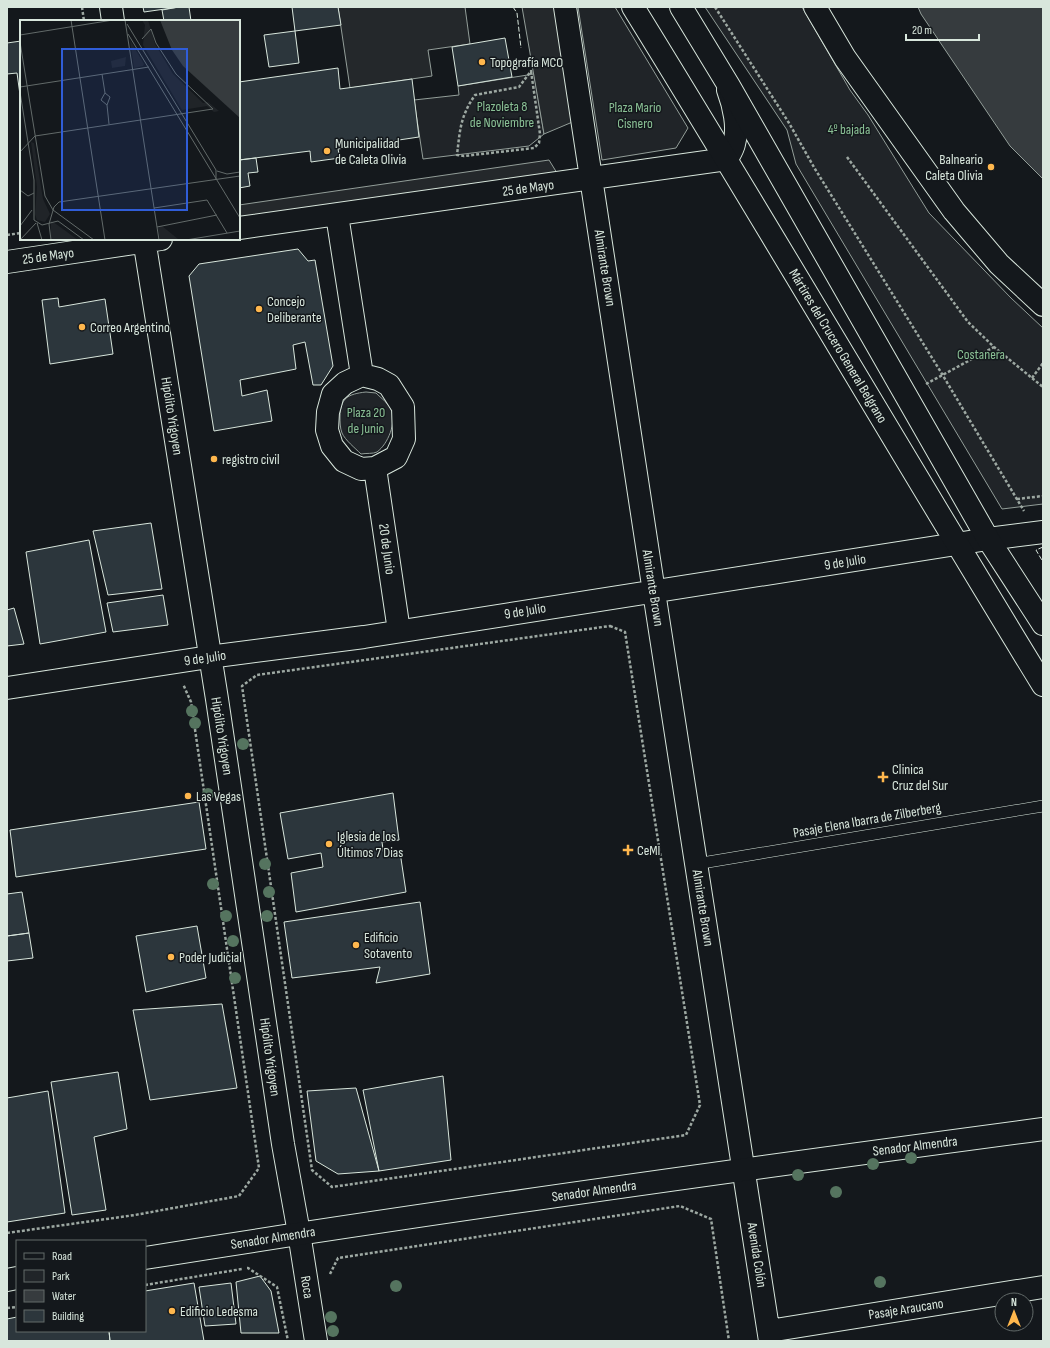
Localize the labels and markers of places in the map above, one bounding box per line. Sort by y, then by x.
place label: Topografía MCO [490,54,563,71]
marker: Topografía MCO [477,57,487,67]
place label: Municipalidad de Caleta Olivia [335,135,406,168]
marker: Municipalidad de Caleta Olivia [322,146,332,156]
place label: Balneario Caleta Olivia [925,151,983,184]
marker: Balneario Caleta Olivia [986,162,996,172]
place label: Concejo Deliberante [267,293,322,326]
marker: Concejo Deliberante [254,304,264,314]
place label: Correo Argentino [90,319,170,336]
marker: Correo Argentino [77,322,87,332]
place label: registro civil [222,451,280,468]
marker: registro civil [209,454,219,464]
place label: Clinica Cruz del Sur [892,761,948,794]
marker: Clinica Cruz del Sur [877,771,889,783]
place label: Las Vegas [196,788,241,805]
marker: Las Vegas [183,791,193,801]
place label: Iglesia de los Últimos 7 Dias [337,828,403,861]
marker: Iglesia de los Últimos 7 Dias [324,839,334,849]
place label: CeMI [637,842,660,859]
marker: CeMI [622,844,634,856]
place label: Edificio Sotavento [364,929,412,962]
marker: Edificio Sotavento [351,940,361,950]
place label: Poder Judicial [179,949,242,966]
marker: Poder Judicial [166,952,176,962]
place label: Edificio Ledesma [180,1303,258,1320]
marker: Edificio Ledesma [167,1306,177,1316]

